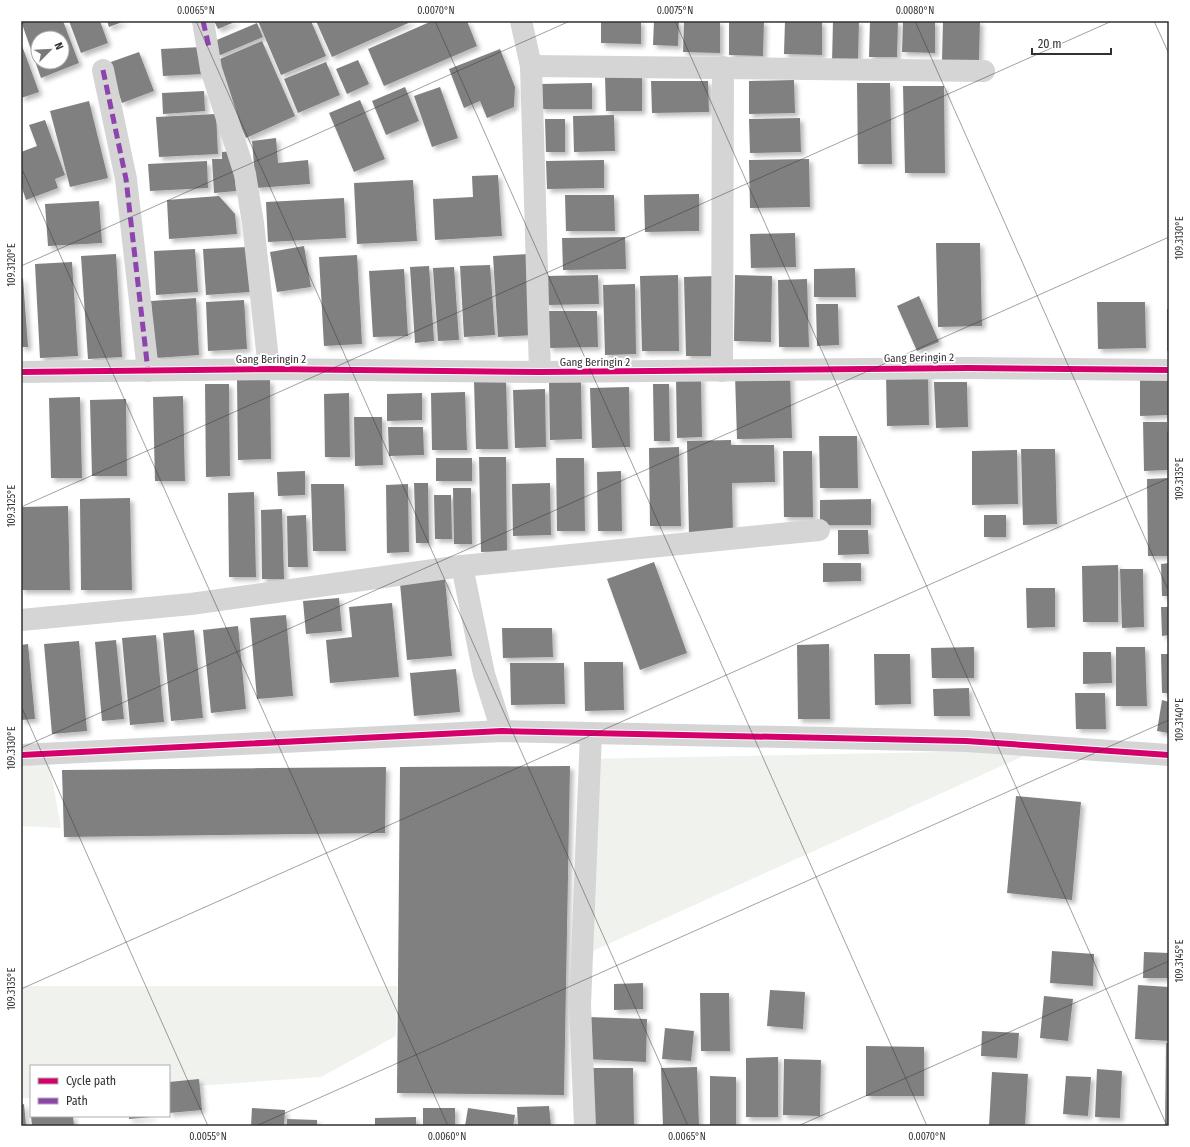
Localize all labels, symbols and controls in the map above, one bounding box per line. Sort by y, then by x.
text: 0.0065°N [177,5,215,17]
text: 0.0070°N [417,5,455,17]
text: 0.0075°N [657,5,693,17]
text: 0.0080°N [896,5,934,17]
north arrow [30,30,70,70]
scale bar [1032,30,1111,56]
text: 20 m [1038,37,1062,51]
text: N [51,40,66,52]
text: 109.3130°E [1174,216,1186,260]
text: 109.3120°E [6,243,18,287]
street label: Gang Beringin 2 [884,351,954,365]
street label: Gang Beringin 2 [236,353,306,366]
street label: Gang Beringin 2 [560,356,630,369]
text: 109.3135°E [1174,457,1186,500]
text: 109.3125°E [6,484,18,527]
text: 109.3140°E [1174,698,1186,742]
text: 109.3130°E [6,726,18,770]
text: 109.3145°E [1174,939,1186,982]
text: 109.3135°E [6,967,18,1010]
legend [30,1065,170,1117]
text: Cycle path [66,1074,116,1088]
text: Path [66,1094,88,1108]
text: 0.0055°N [189,1131,227,1143]
text: 0.0060°N [428,1131,466,1143]
text: 0.0065°N [668,1131,706,1143]
text: 0.0070°N [908,1131,946,1143]

